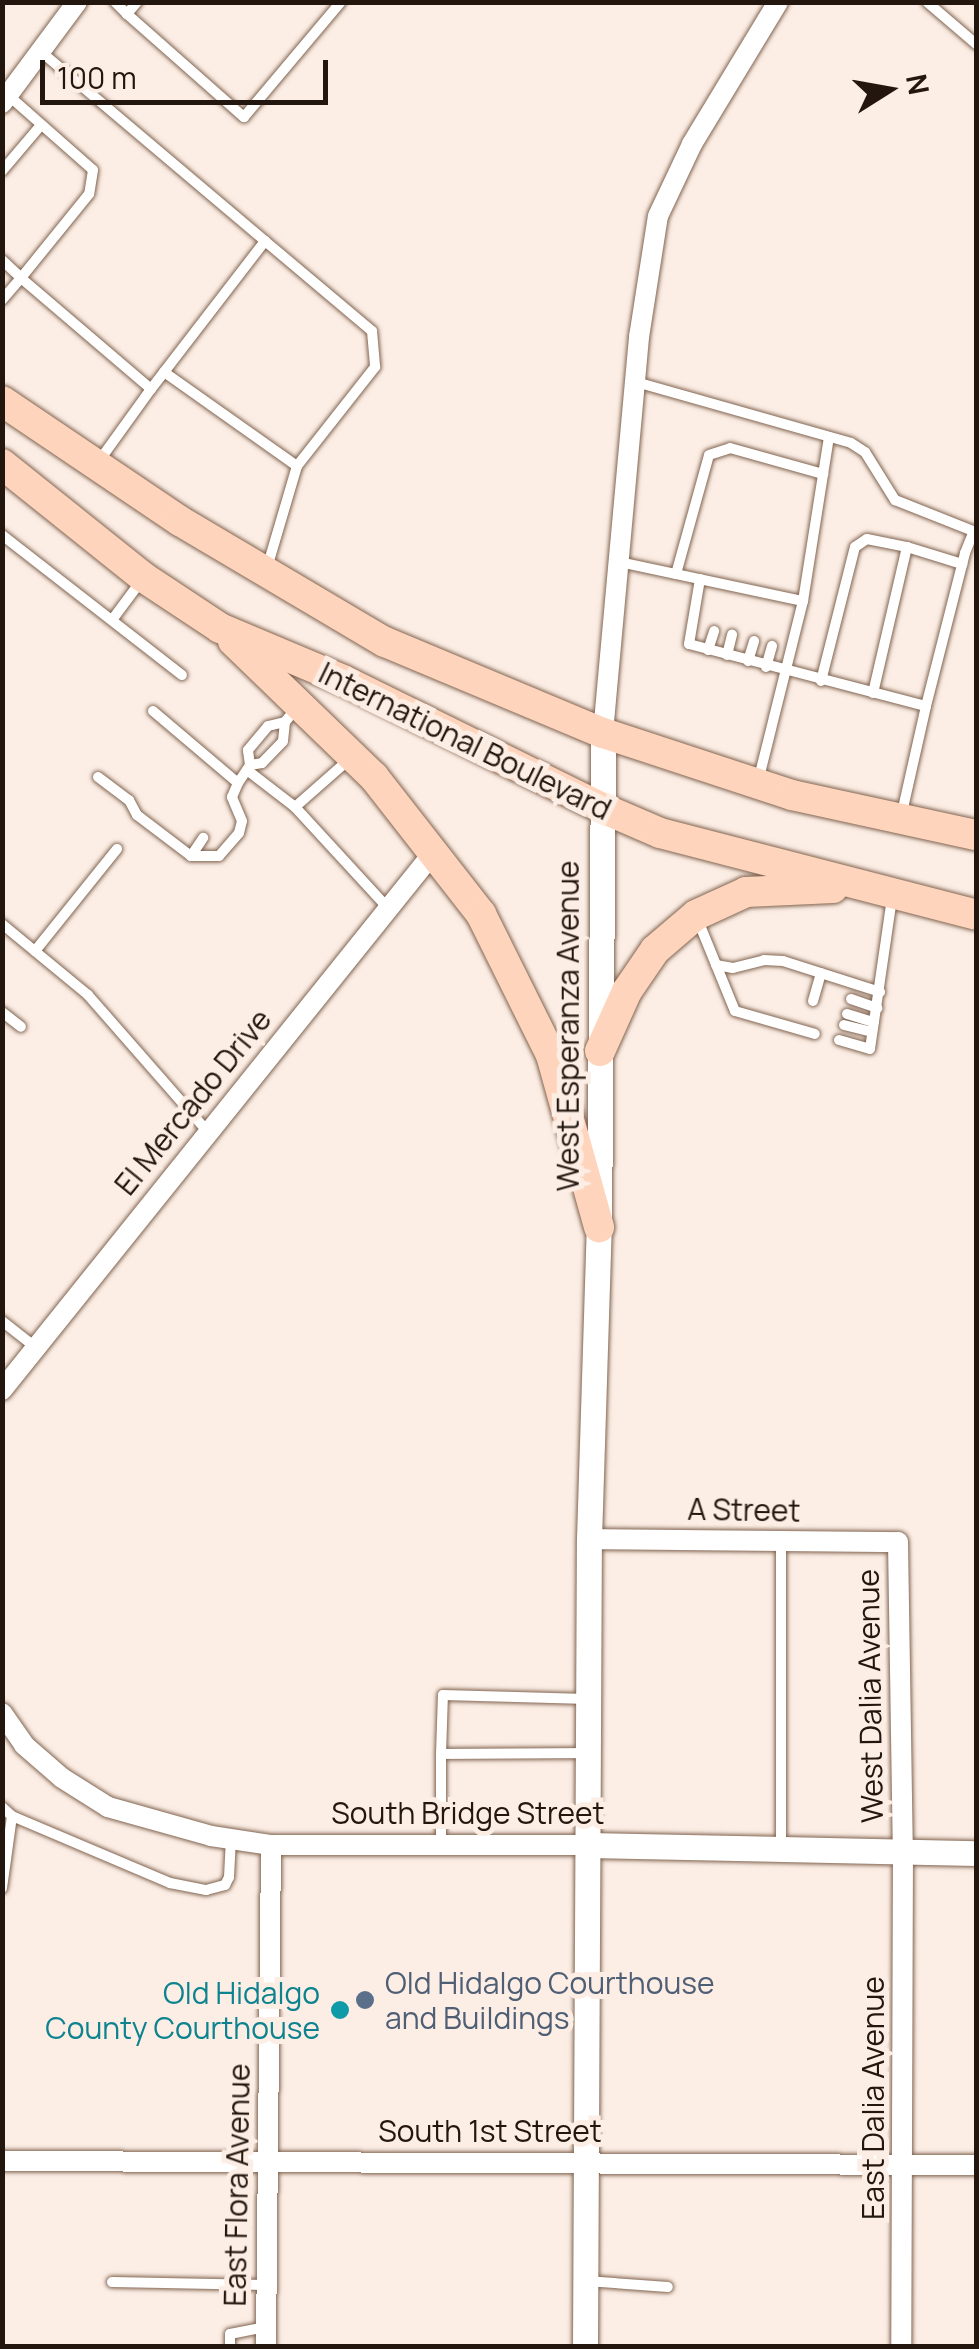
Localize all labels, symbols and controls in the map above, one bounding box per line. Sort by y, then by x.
scale bar [45,40,332,102]
north arrow [839,40,939,140]
text: 100 m [57,57,137,98]
text: N [898,71,939,98]
street label: International Boulevard [313,655,617,827]
street label: West Esperanza Avenue [550,861,586,1191]
street label: El Mercado Drive [107,1002,279,1202]
street label: A Street [687,1491,801,1529]
street label: West Dalia Avenue [850,1569,890,1823]
street label: South Bridge Street [331,1795,605,1831]
place label: Old Hidalgo Courthouse and Buildings [385,1965,715,2036]
place label: Old Hidalgo County Courthouse [45,1975,320,2046]
street label: East Dalia Avenue [855,1976,891,2220]
marker: Old Hidalgo Courthouse and Buildings [354,1989,376,2011]
marker: Old Hidalgo County Courthouse [329,1999,351,2021]
street label: East Flora Avenue [217,2063,257,2307]
street label: South 1st Street [378,2113,602,2149]

